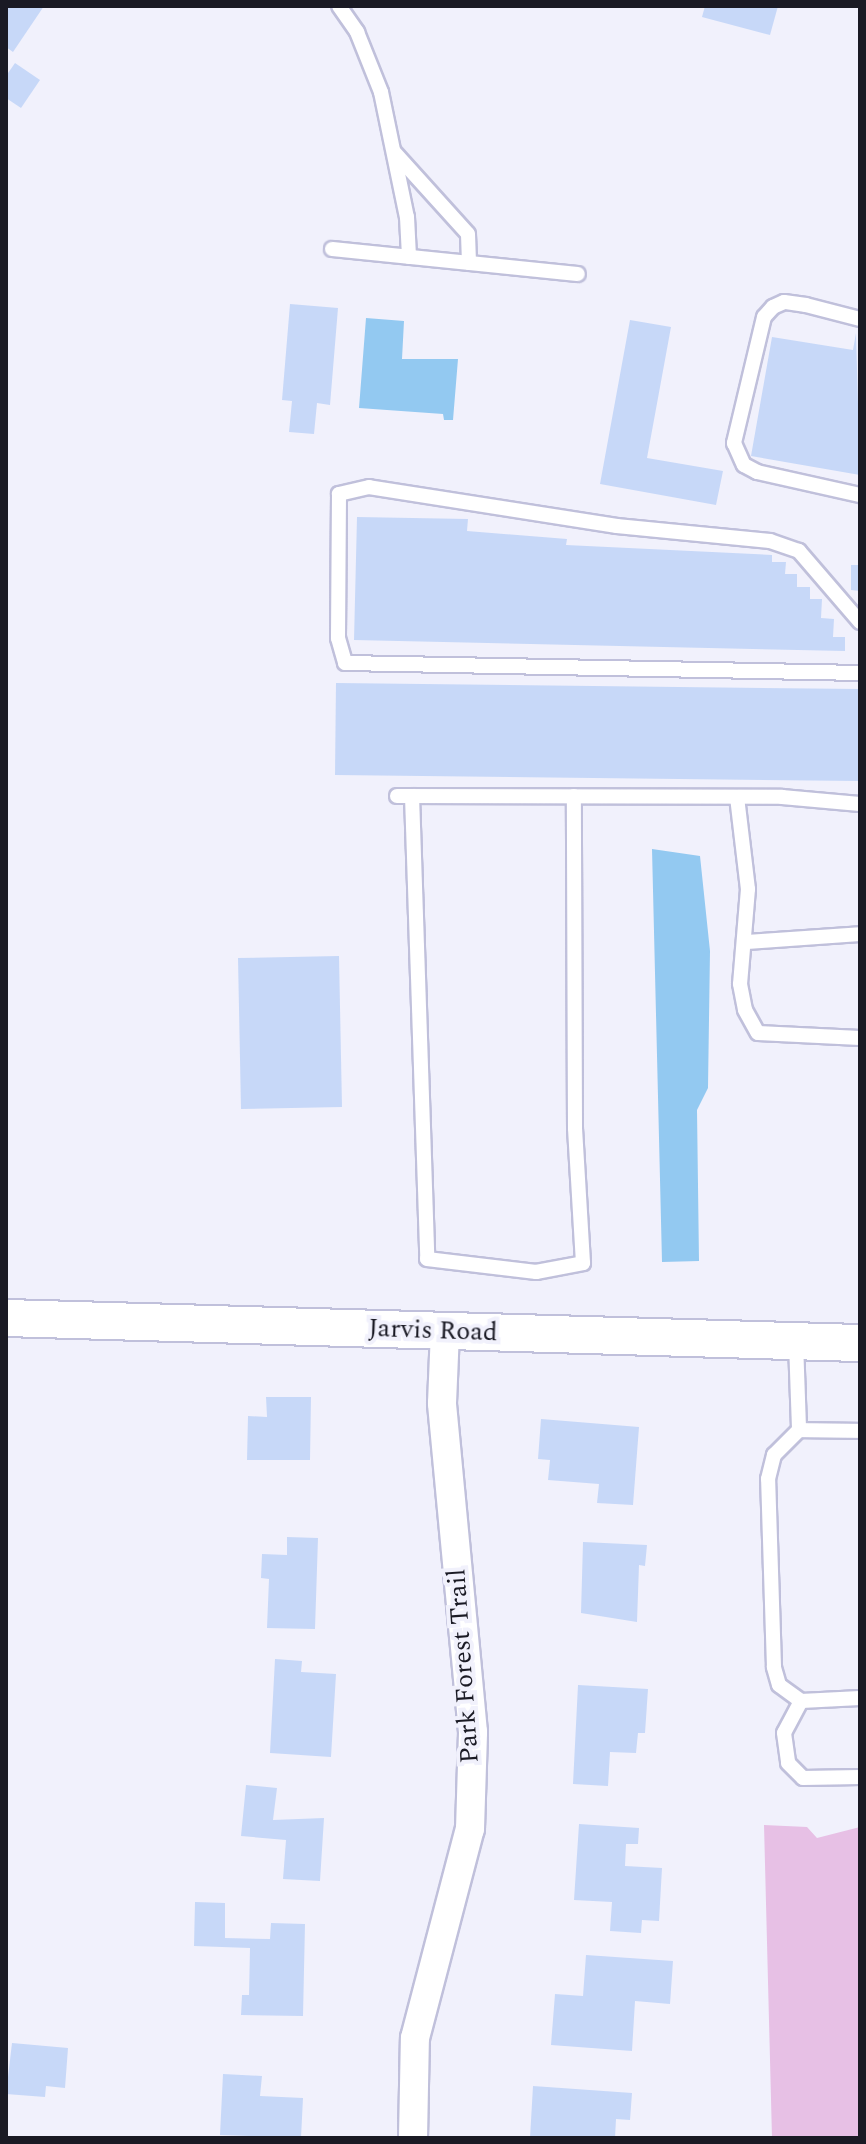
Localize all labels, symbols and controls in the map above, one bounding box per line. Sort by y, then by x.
street label: Jarvis Road [368,1313,498,1349]
street label: Park Forest Trail [442,1568,486,1764]

